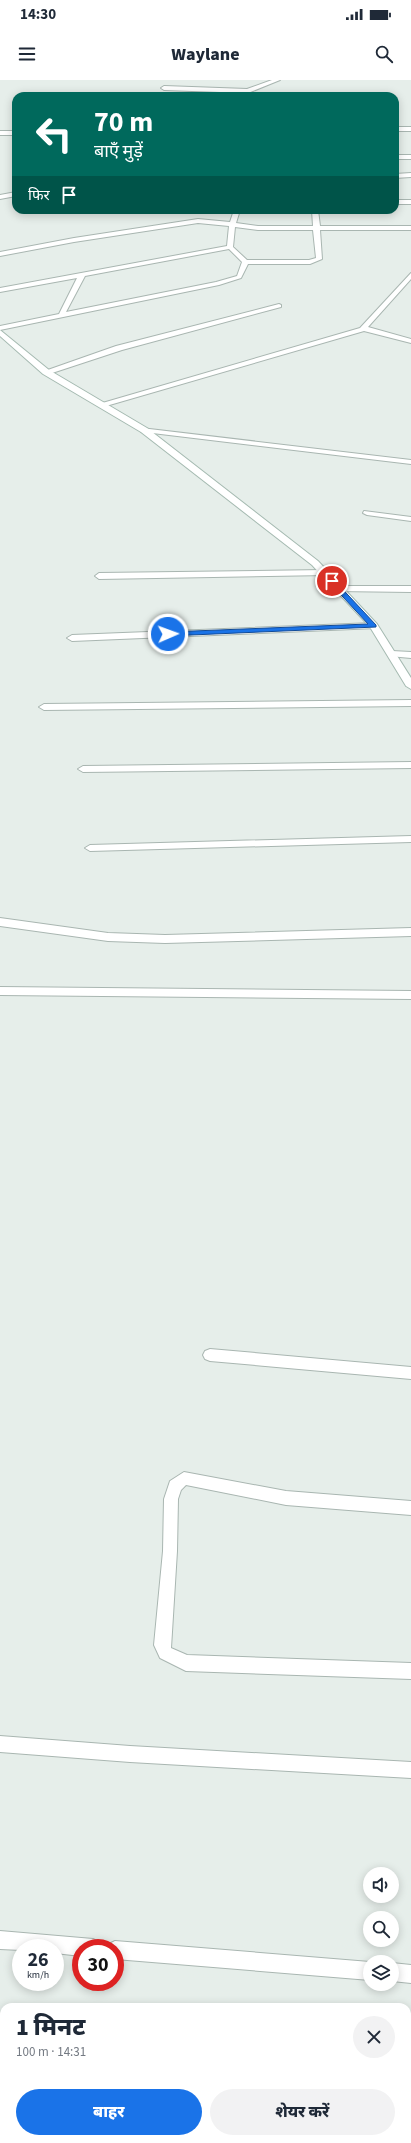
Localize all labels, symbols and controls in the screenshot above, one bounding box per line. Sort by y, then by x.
text: 14:30 [20,4,56,25]
text: Waylane [171,42,240,67]
icon: menu [16,43,38,65]
icon: search [373,43,395,65]
text: 70 m [94,102,153,142]
icon: left [28,108,80,160]
text: बाएँ मुड़ें [94,139,143,164]
icon: arrive [58,184,80,206]
text: फिर [28,185,50,206]
pin [315,564,349,598]
icon: arrive [321,570,343,592]
position arrow [147,613,189,655]
map controls [363,1867,399,1991]
button: sound [363,1867,399,1903]
button: search [363,1911,399,1947]
speed limit sign: 30 [72,1939,124,1991]
text: 26 [27,1946,49,1974]
button: layers [363,1955,399,1991]
text: km/h [27,1968,49,1982]
text: 1 मिनट [16,2010,85,2045]
button: close [353,2016,395,2058]
text: 100 m · 14:31 [16,2043,86,2061]
button: बाहर [16,2089,202,2135]
button: शेयर करें [210,2089,395,2135]

